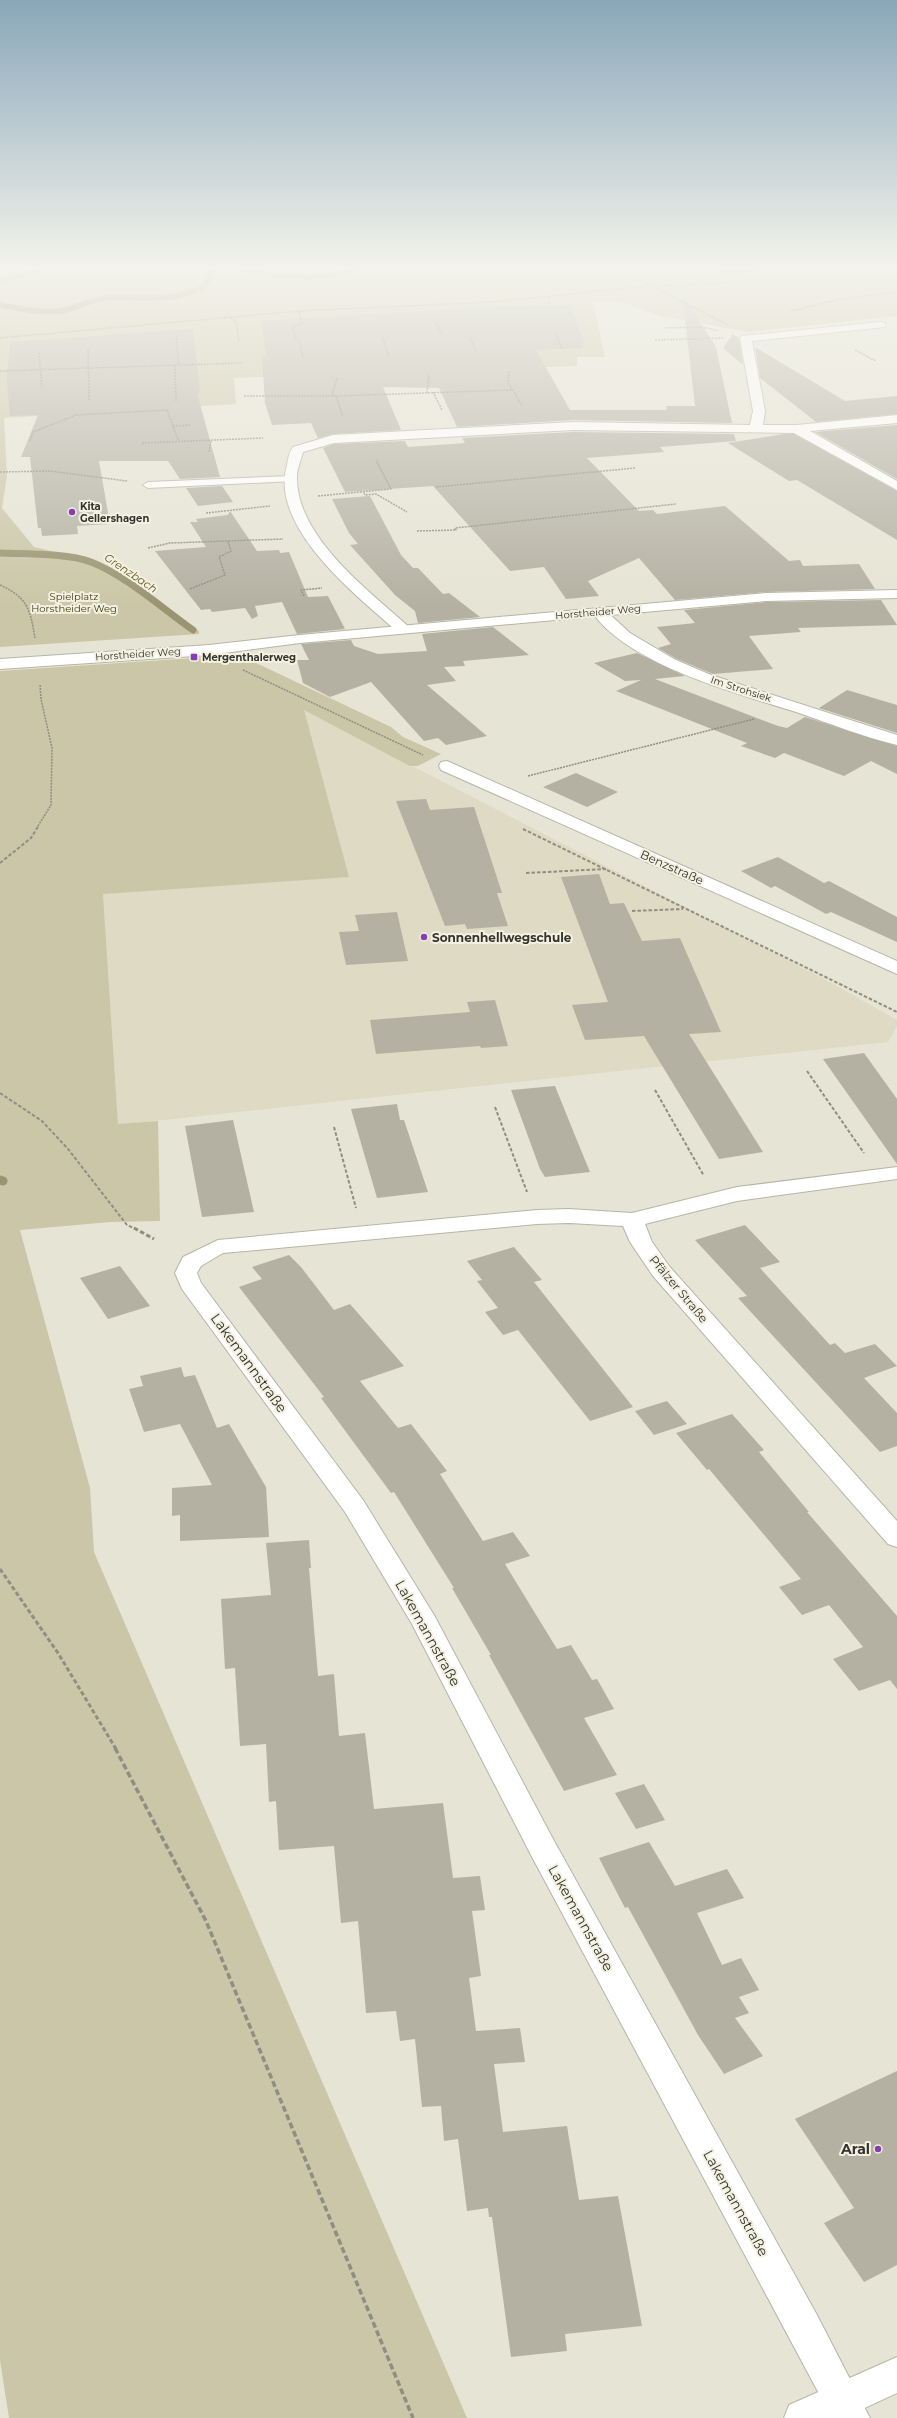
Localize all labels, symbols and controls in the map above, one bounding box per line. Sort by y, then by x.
place label: Kita Gellershagen [80,500,149,525]
marker: Kita Gellershagen [67,507,77,517]
water label: Grenzbach [102,550,160,596]
park label: Spielplatz Horstheider Weg [31,590,117,615]
street label: Horstheider Weg [555,602,641,622]
street label: Horstheider Weg [95,645,181,663]
place label: Mergenthalerweg [202,651,296,664]
marker: Mergenthalerweg [189,652,199,662]
street label: Im Strohsiek [709,673,773,705]
street label: Benzstraße [638,846,706,888]
place label: Sonnenhellwegschule [432,930,572,945]
marker: Sonnenhellwegschule [419,932,429,942]
street label: Pfälzer Straße [647,1252,711,1326]
street label: Lakemannstraße [207,1310,291,1416]
street label: Lakemannstraße [391,1577,465,1689]
street label: Lakemannstraße [544,1862,618,1974]
place label: Aral [840,2140,870,2158]
marker: Aral [873,2144,883,2154]
street label: Lakemannstraße [699,2147,773,2259]

